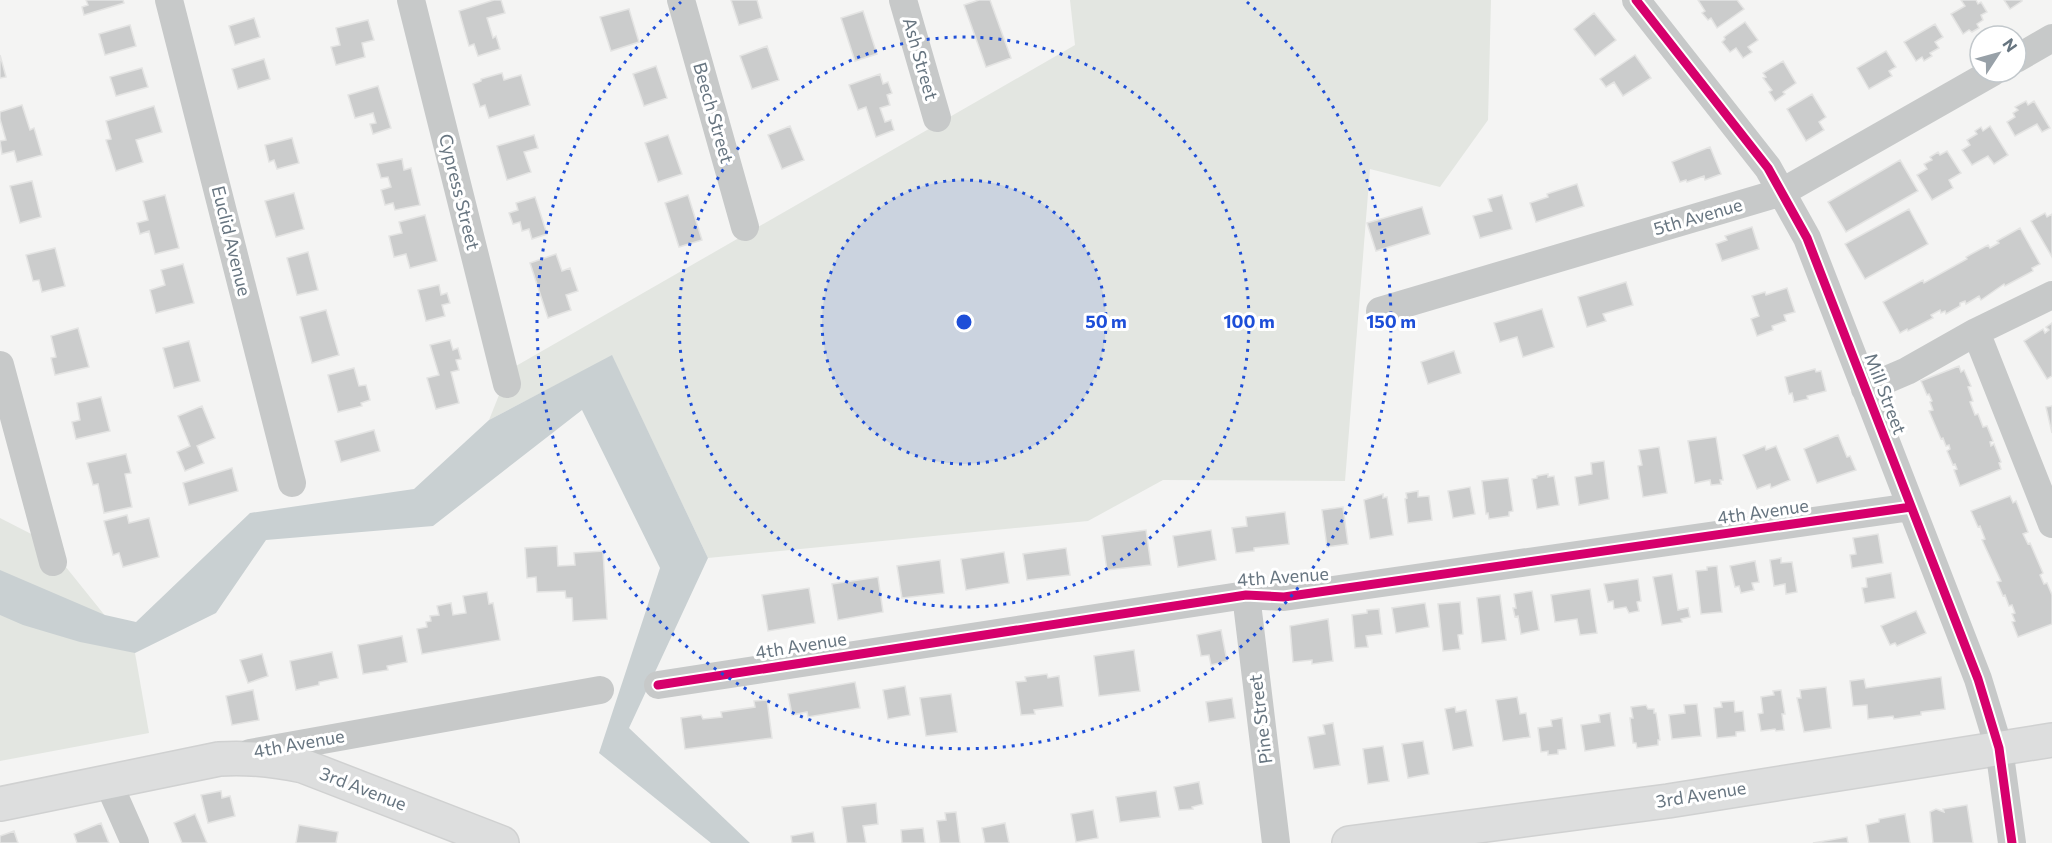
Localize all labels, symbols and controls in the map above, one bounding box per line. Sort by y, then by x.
street label: Ash Street [899,15,943,103]
north arrow [1968,24,2028,84]
text: N [1999,34,2022,55]
street label: Beech Street [689,60,739,166]
street label: Cypress Street [435,131,485,252]
street label: Euclid Avenue [208,183,256,298]
street label: 5th Avenue [1651,193,1745,239]
text: 50 m [1085,310,1127,332]
text: 100 m [1223,310,1275,332]
text: 150 m [1366,310,1416,332]
centre of rings [954,312,974,332]
street label: Mill Street [1860,350,1911,437]
street label: 4th Avenue [1716,494,1810,528]
street label: 4th Avenue [1236,562,1330,590]
street label: 4th Avenue [754,627,848,663]
street label: Pine Street [1244,673,1276,765]
street label: 4th Avenue [252,724,346,762]
street label: 3rd Avenue [317,761,410,815]
street label: 3rd Avenue [1654,776,1748,812]

